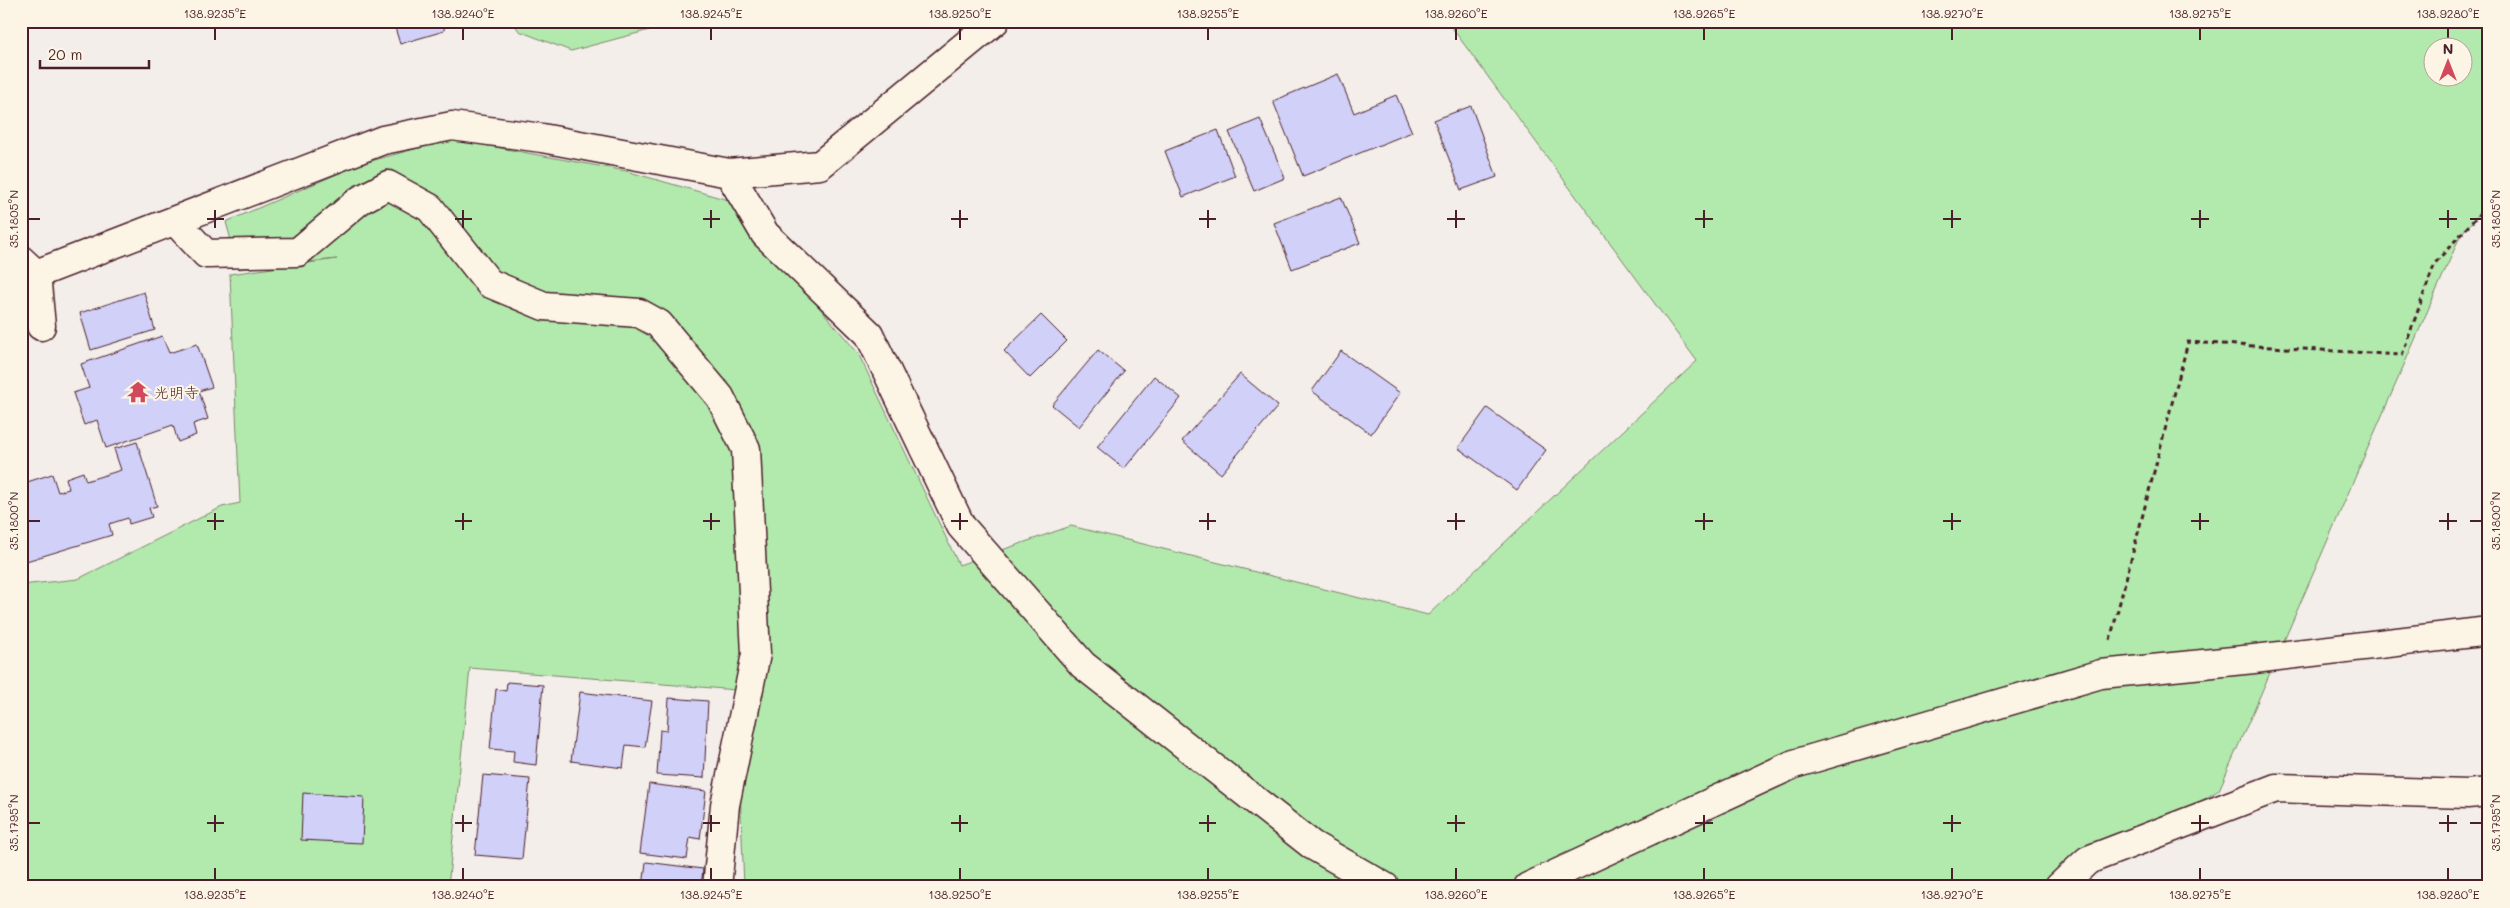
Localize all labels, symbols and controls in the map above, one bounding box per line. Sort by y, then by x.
text: 138.9235°E [184,5,246,21]
text: 138.9240°E [432,5,495,21]
text: 138.9245°E [680,5,742,21]
text: 138.9250°E [929,5,992,21]
text: 138.9255°E [1177,5,1239,21]
text: 138.9260°E [1424,5,1488,21]
text: 138.9265°E [1673,5,1735,21]
text: 138.9270°E [1921,5,1983,21]
text: 138.9275°E [2169,5,2231,21]
text: 138.9280°E [2416,5,2480,21]
scale bar [40,38,149,70]
north arrow [2422,38,2472,88]
text: N [2443,39,2453,58]
text: 20 m [48,44,82,64]
text: 35.1805°N [5,190,21,248]
text: 35.1805°N [2487,190,2503,248]
temple icon: 光明寺 [125,379,151,405]
place label: 光明寺 [154,382,199,402]
text: 35.1800°N [5,492,21,550]
text: 35.1800°N [2487,492,2503,550]
text: 35.1795°N [5,794,21,852]
text: 35.1795°N [2487,794,2503,852]
text: 138.9235°E [184,886,246,902]
text: 138.9240°E [432,886,495,902]
text: 138.9245°E [680,886,742,902]
text: 138.9250°E [929,886,992,902]
text: 138.9255°E [1177,886,1239,902]
text: 138.9260°E [1424,886,1488,902]
text: 138.9265°E [1673,886,1735,902]
text: 138.9270°E [1921,886,1983,902]
text: 138.9275°E [2169,886,2231,902]
text: 138.9280°E [2416,886,2480,902]

